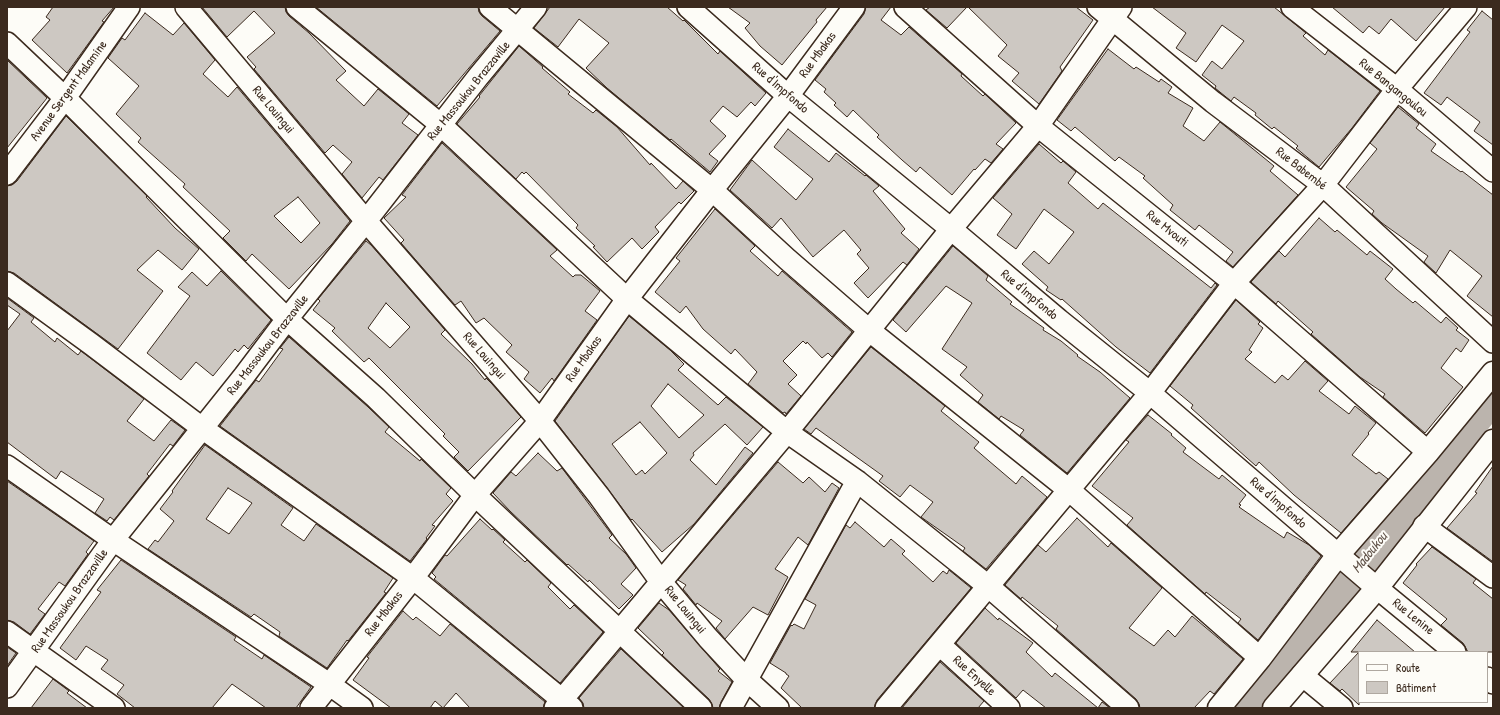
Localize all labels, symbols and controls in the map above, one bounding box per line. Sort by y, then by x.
street label: Rue Mbakas [796,29,840,81]
street label: Avenue Sergent Malamine [27,38,111,144]
street label: Rue Massoukou Brazzaville [424,38,514,144]
street label: Rue Bangangoulou [1356,56,1430,120]
street label: Rue d'Impfondo [748,59,812,117]
street label: Rue Louingui [249,83,297,137]
street label: Rue Babembé [1272,144,1330,194]
street label: Rue Mvouti [1143,207,1191,251]
street label: Rue d'Impfondo [997,267,1061,323]
street label: Rue Massoukou Brazzaville [224,292,312,398]
street label: Rue Louingui [459,329,509,383]
street label: Rue Mbakas [562,333,606,385]
street label: Rue d'Impfondo [1246,474,1310,532]
water label: Madoukou [1349,529,1391,577]
street label: Rue Massoukou Brazzaville [28,546,112,656]
street label: Rue Louingui [661,583,709,637]
street label: Rue Mbakas [362,588,406,640]
street label: Rue Lenine [1389,595,1437,639]
legend [1358,651,1488,703]
street label: Rue Enyelle [949,653,999,699]
text: Route [1396,659,1420,676]
text: Bâtiment [1396,679,1436,696]

